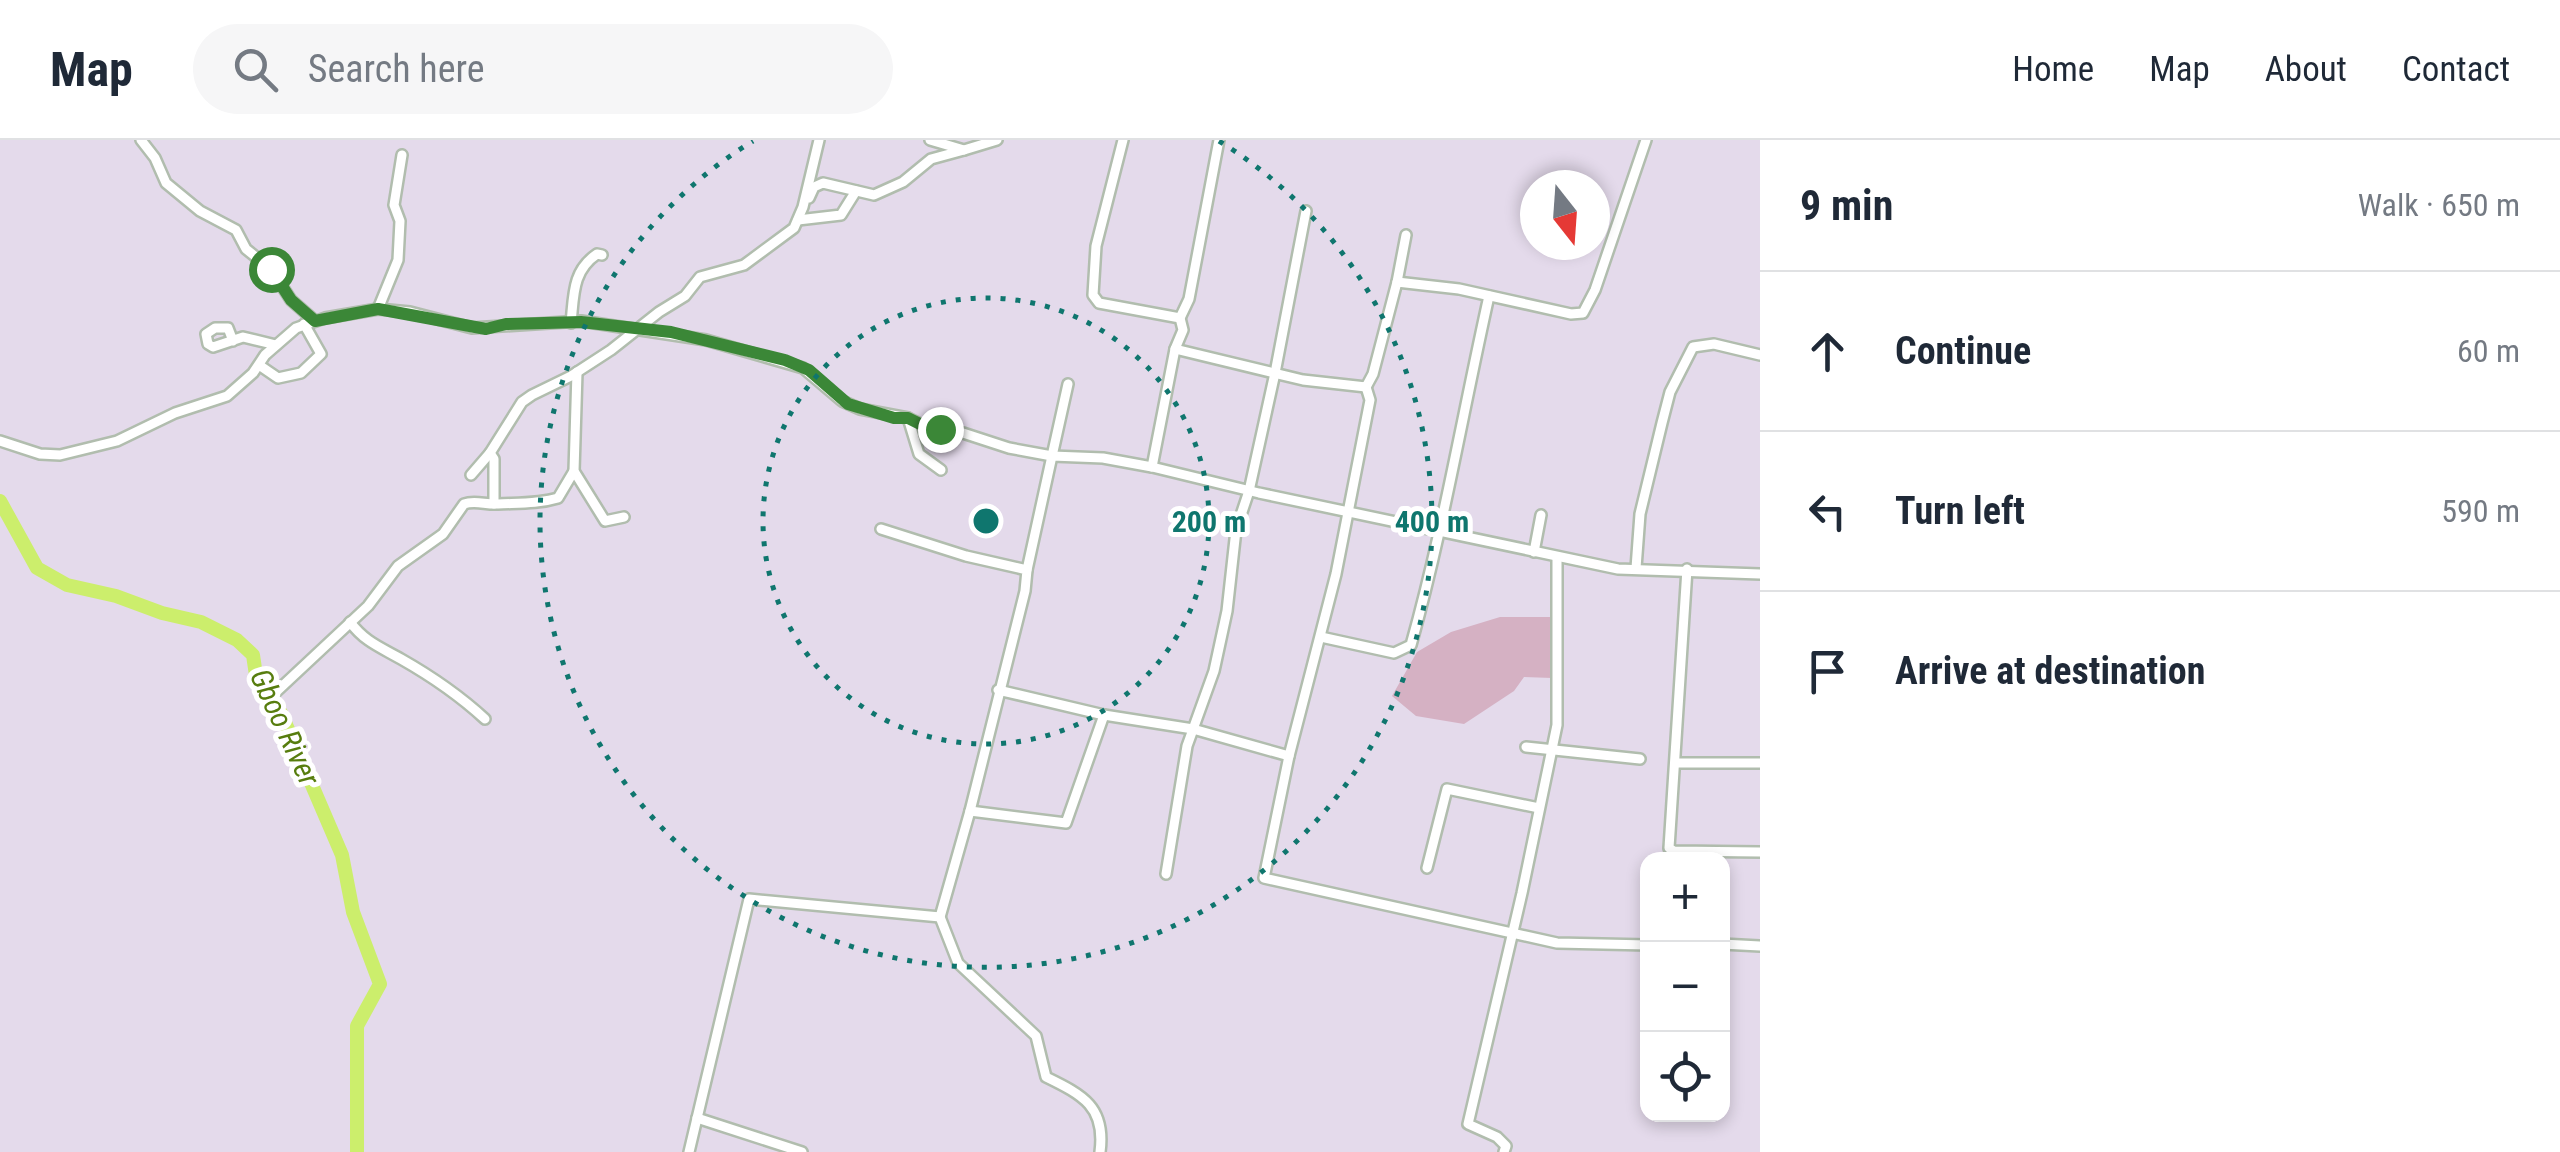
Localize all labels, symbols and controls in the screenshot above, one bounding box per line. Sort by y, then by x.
search box [193,24,893,114]
text: Map [50,41,133,98]
icon: search [228,42,283,97]
text: Search here [308,47,485,91]
text: Home [2012,49,2094,90]
text: Map [2149,49,2210,90]
text: About [2265,49,2347,90]
text: Contact [2402,49,2510,90]
north arrow [1520,170,1610,260]
text: 9 min [1800,181,1893,230]
text: Walk · 650 m [2358,186,2520,224]
route start [249,247,295,293]
icon: ahead [1800,324,1855,379]
text: Continue [1895,329,2031,373]
text: 60 m [2457,332,2520,370]
route end [918,407,964,453]
icon: left [1800,484,1855,539]
text: Turn left [1895,489,2025,533]
text: 590 m [2441,492,2520,530]
centre of rings [968,503,1004,539]
text: 200 m [1172,504,1246,539]
text: 400 m [1395,504,1469,539]
icon: arrive [1800,644,1855,699]
text: Arrive at destination [1895,649,2205,693]
water label: Gboo River [243,663,328,792]
map controls [1640,852,1730,1122]
button: + [1640,852,1730,942]
button: − [1640,942,1730,1032]
button: locate [1640,1032,1730,1122]

